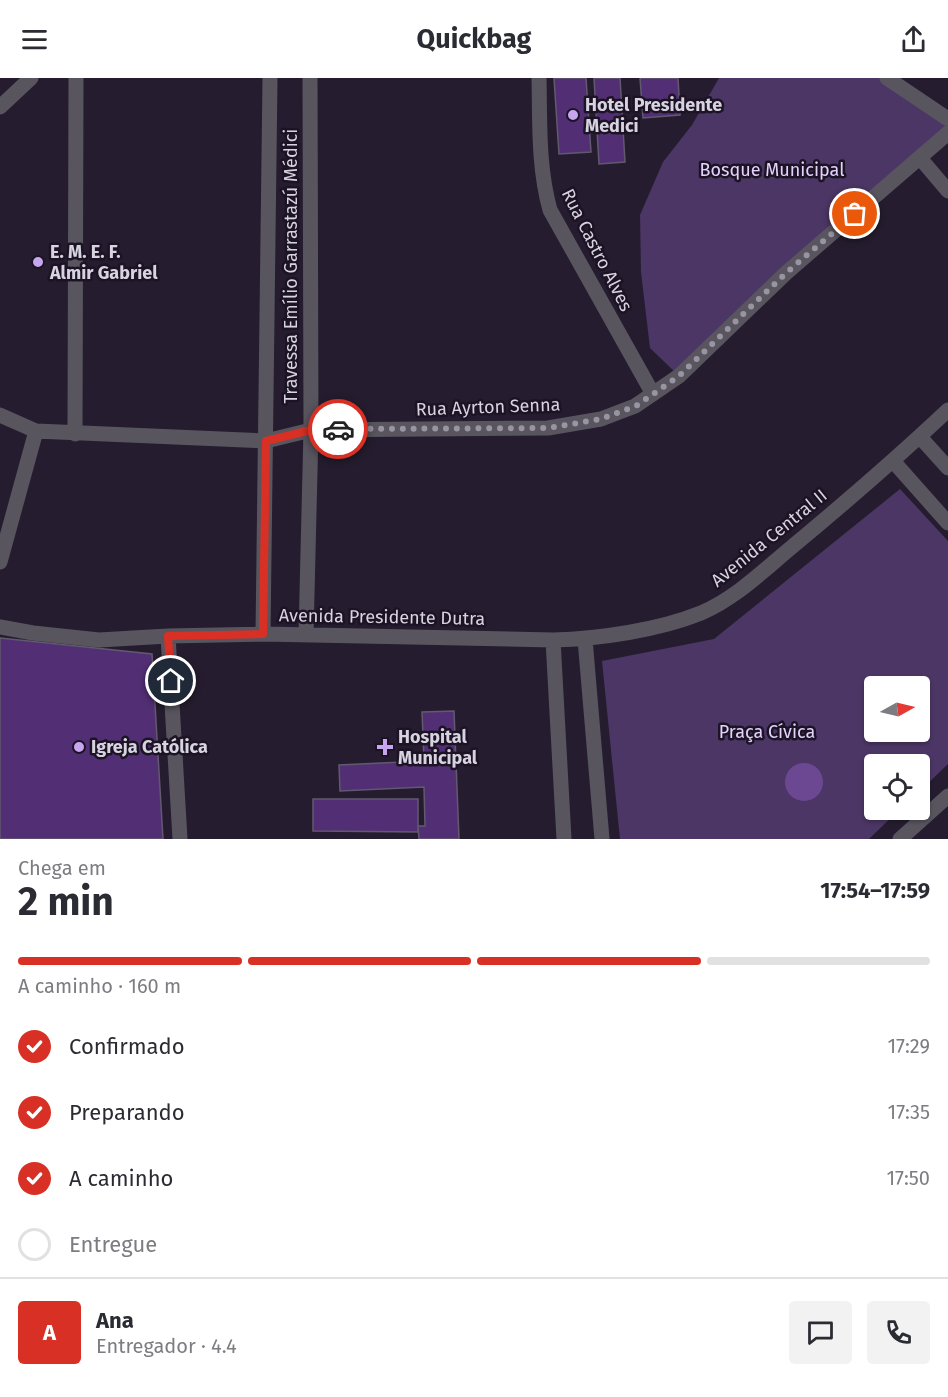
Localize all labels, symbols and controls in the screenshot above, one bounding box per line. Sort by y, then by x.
icon: menu [18,23,51,56]
text: Quickbag [417,23,531,55]
icon: share [897,23,930,56]
place label: Hotel Presidente Medici [585,94,722,137]
marker: Hotel Presidente Medici [566,108,580,122]
street label: Travessa Emílio Garrastazú Médici [280,129,302,403]
park label: Bosque Municipal [700,159,844,181]
street label: Rua Castro Alves [557,185,637,315]
pin [829,188,880,239]
icon: bag [838,197,871,230]
place label: E. M. E. F. Almir Gabriel [49,241,158,284]
marker: E. M. E. F. Almir Gabriel [31,255,45,269]
street label: Rua Ayrton Senna [415,393,561,421]
courier [308,399,368,459]
icon: car [322,413,355,446]
street label: Avenida Central II [706,484,832,592]
street label: Avenida Presidente Dutra [279,604,485,630]
pin [145,655,196,706]
icon: home [154,664,187,697]
north arrow [864,676,930,742]
map controls [864,676,930,820]
park label: Praça Cívica [719,721,815,743]
place label: Hospital Municipal [398,726,478,769]
place label: Igreja Católica [91,736,208,758]
marker: Hospital Municipal [376,738,394,756]
marker: Igreja Católica [72,740,86,754]
button: locate [864,754,930,820]
text: Chega em [18,856,106,880]
text: 17:54–17:59 [820,877,930,904]
text: 2 min [18,879,114,925]
text: A caminho · 160 m [18,974,181,998]
icon: check [18,1030,51,1063]
text: Confirmado [69,1033,185,1060]
text: 17:29 [887,1034,930,1058]
icon: check [18,1096,51,1129]
text: Preparando [69,1099,185,1126]
text: 17:35 [887,1100,930,1124]
icon: check [18,1162,51,1195]
text: A caminho [69,1165,173,1192]
text: 17:50 [886,1166,930,1190]
text: Entregue [69,1231,157,1258]
button: chat [789,1301,852,1364]
button: phone [867,1301,930,1364]
text: Ana [96,1307,134,1334]
text: A [43,1319,56,1346]
text: Entregador · 4.4 [96,1334,237,1358]

